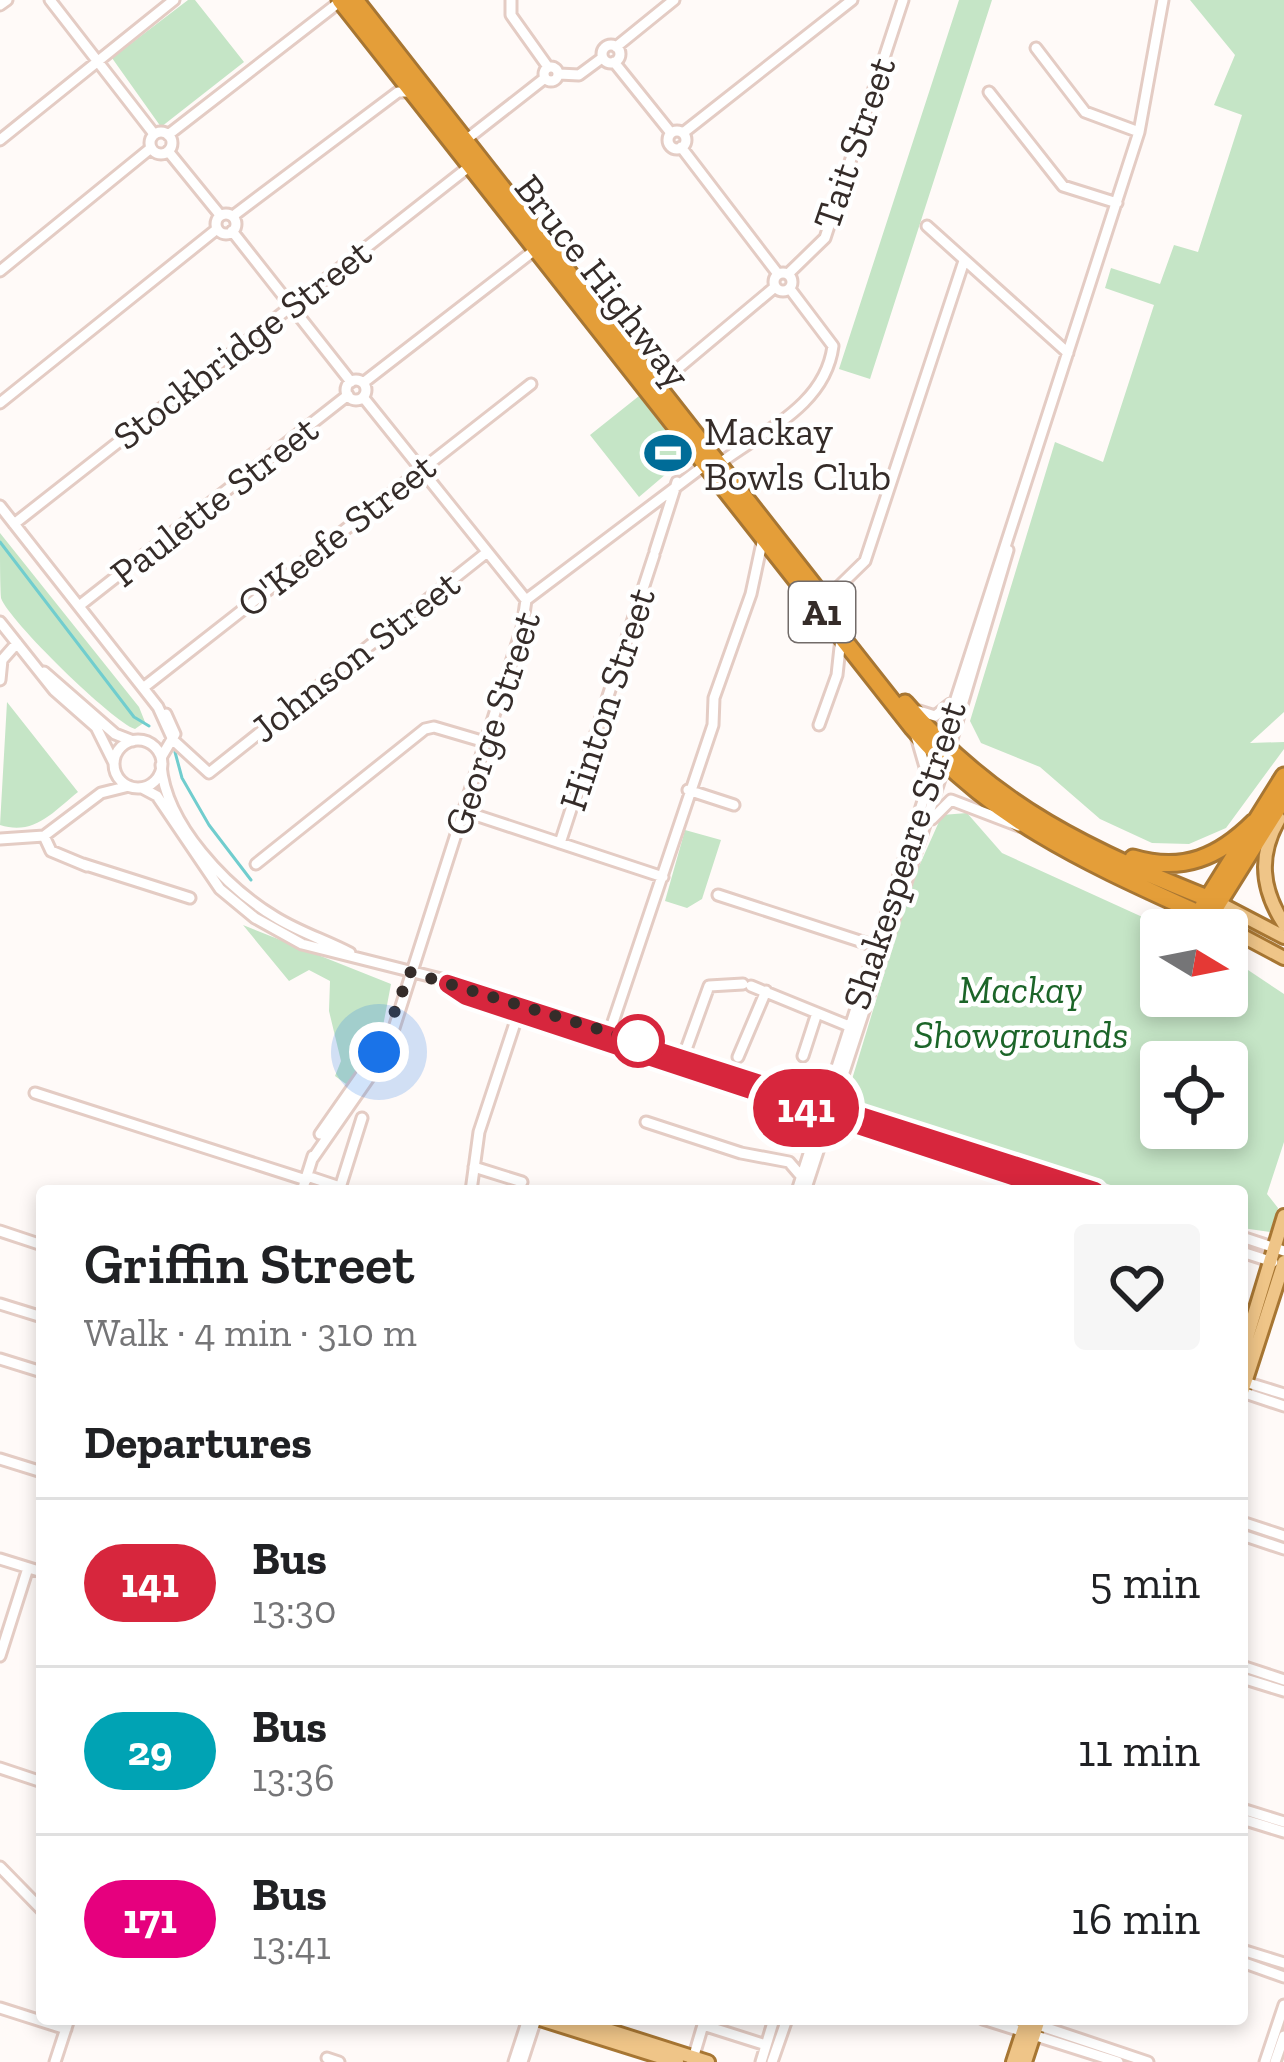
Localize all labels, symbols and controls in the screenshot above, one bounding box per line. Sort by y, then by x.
street label: Tait Street [803,50,906,235]
street label: Bruce Highway [505,165,701,397]
street label: Stockbridge Street [104,228,381,459]
street label: Paulette Street [101,405,328,597]
place label: Mackay Bowls Club [704,408,891,500]
sports icon: Mackay Bowls Club [643,428,693,478]
street label: O'Keefe Street [227,443,445,627]
street label: Johnson Street [241,560,469,752]
street label: Hinton Street [549,581,665,816]
road number: A1 [789,582,855,642]
street label: George Street [434,604,551,841]
street label: Shakespeare Street [832,694,976,1015]
north arrow [1140,909,1248,1017]
map controls [1140,909,1248,1149]
park label: Mackay Showgrounds [913,966,1129,1058]
unlabelled marker [613,1016,663,1066]
your location [349,1022,409,1082]
button: locate [1140,1041,1248,1149]
line badge: 141 [737,1069,875,1147]
text: 141 [777,1082,835,1133]
button: heart [1074,1224,1200,1350]
text: Griffin Street [84,1229,415,1298]
text: Walk · 4 min · 310 m [84,1309,417,1356]
text: Departures [84,1416,312,1470]
text: Bus [252,1532,327,1586]
text: 5 min [1090,1556,1200,1610]
text: 141 [121,1557,179,1608]
text: 13:30 [252,1586,336,1633]
text: Bus [252,1700,327,1754]
text: 11 min [1078,1724,1200,1778]
text: 29 [127,1725,173,1776]
text: 13:36 [252,1754,335,1801]
text: Bus [252,1868,327,1922]
text: 16 min [1071,1892,1200,1946]
text: 171 [123,1893,177,1944]
text: 13:41 [252,1922,331,1969]

